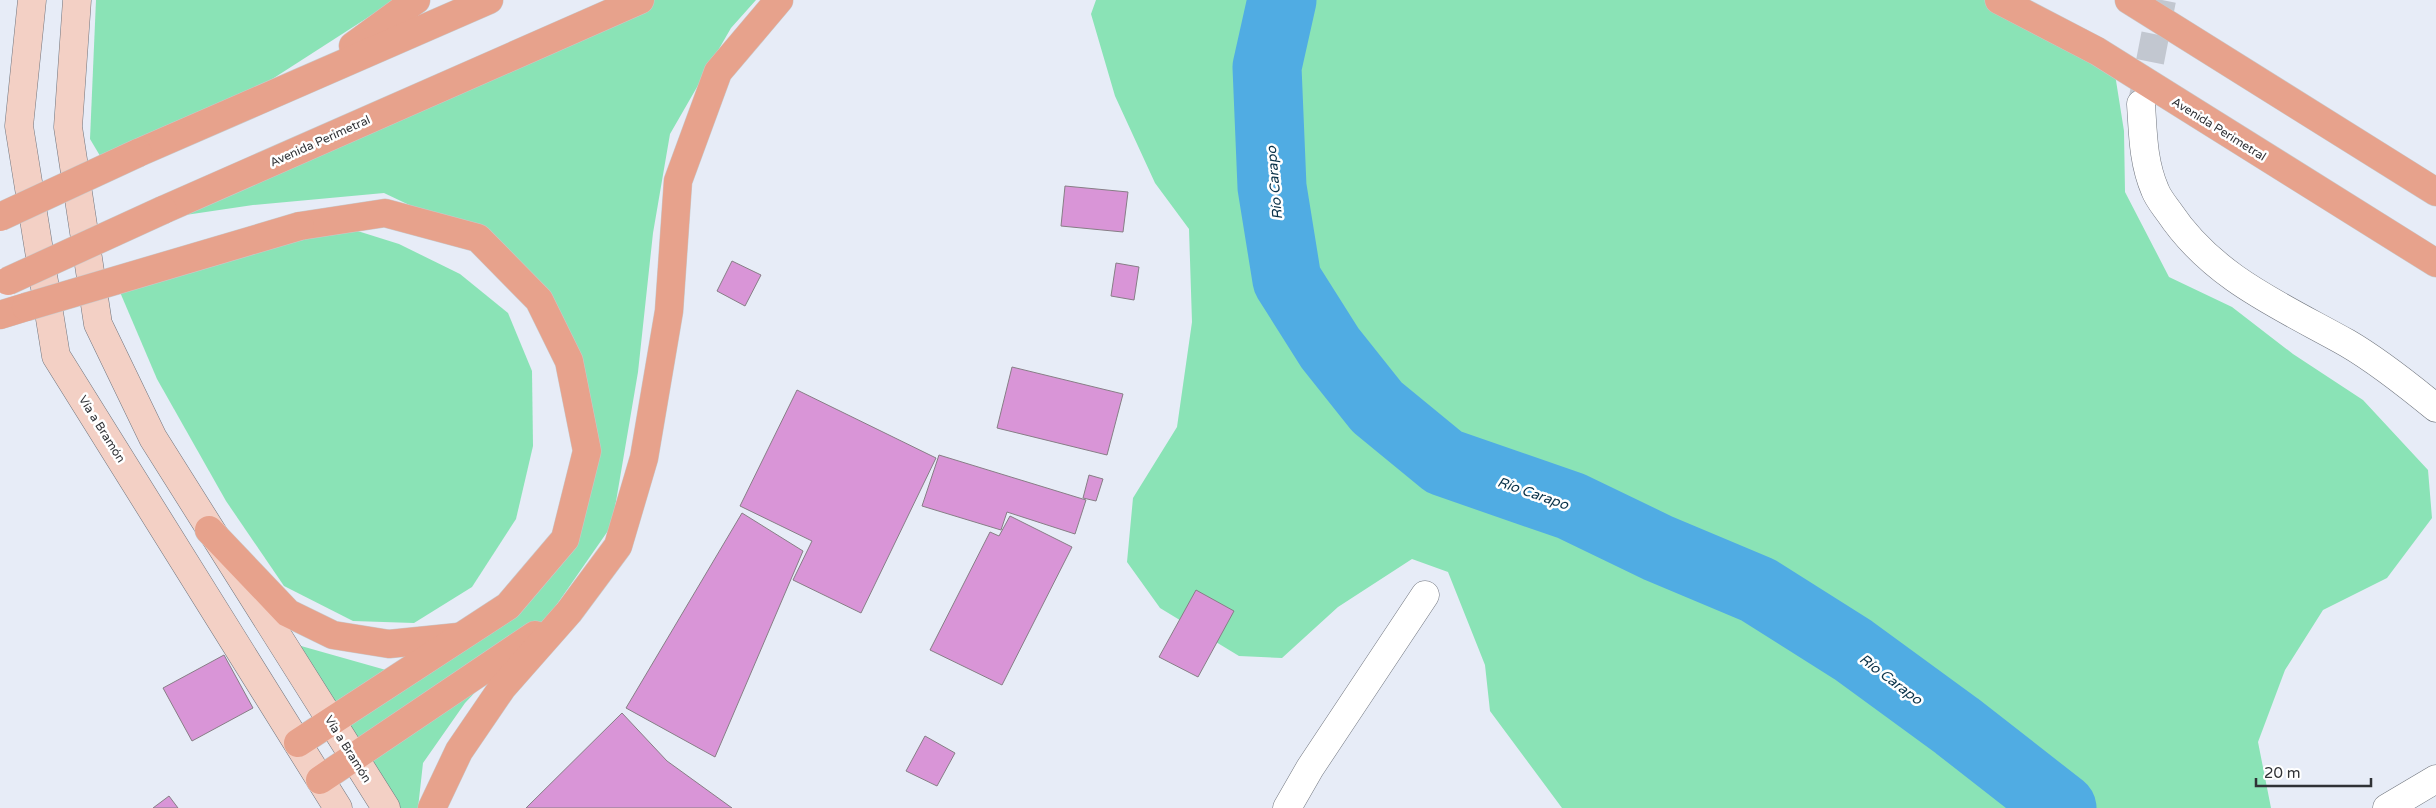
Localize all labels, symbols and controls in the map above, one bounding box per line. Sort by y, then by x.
street label: Avenida Perimetral [2169,94,2269,164]
street label: Avenida Perimetral [268,113,372,169]
water label: Río Carapo [1263,144,1286,220]
street label: Vía a Bramón [76,393,128,465]
water label: Río Carapo [1495,473,1572,514]
water label: Río Carapo [1856,650,1926,709]
street label: Vía a Bramón [322,713,374,785]
scale bar [2256,756,2371,788]
text: 20 m [2264,764,2301,782]

